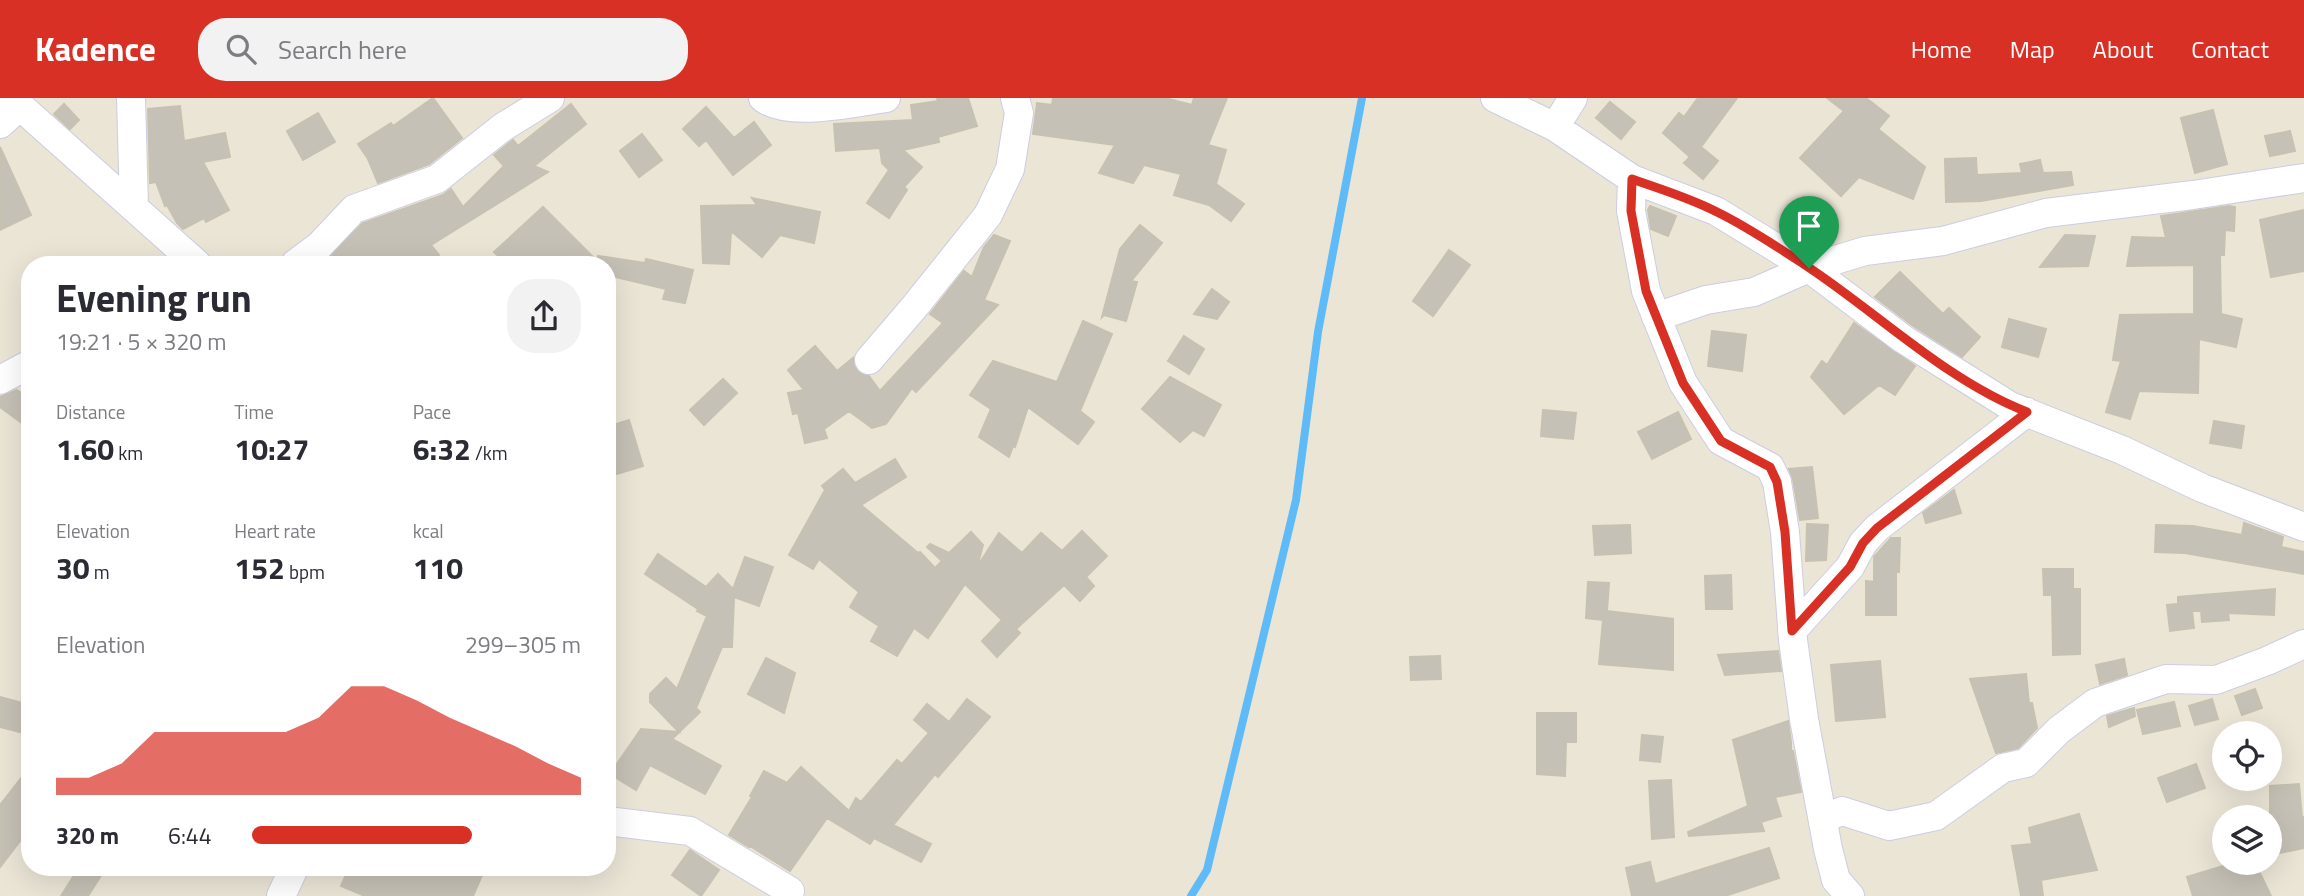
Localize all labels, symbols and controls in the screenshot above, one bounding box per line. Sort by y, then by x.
search box [198,18,688,81]
text: Kadence [35,24,156,74]
icon: search [222,30,260,68]
text: Search here [278,30,407,69]
text: Home [1911,31,1972,67]
text: Map [2010,31,2055,67]
text: About [2093,31,2153,67]
text: Contact [2191,31,2269,67]
pin [1779,196,1839,268]
icon: arrive [1790,207,1828,245]
text: Evening run [56,269,252,327]
button: share [507,279,581,353]
text: 19:21 · 5 × 320 m [56,324,226,359]
text: Distance [56,397,125,426]
text: Time [234,397,274,426]
text: Pace [413,397,451,426]
text: 1.60 [56,426,114,472]
text: 10:27 [234,426,309,472]
text: 6:32 [413,426,471,472]
text: km [114,438,143,467]
text: /km [471,438,508,467]
text: Elevation [56,516,130,545]
text: Heart rate [234,516,316,545]
text: kcal [413,516,444,545]
text: 30 [56,545,90,591]
text: 152 [234,545,285,591]
text: 110 [413,545,463,591]
text: m [90,557,110,586]
text: bpm [285,557,325,586]
text: Elevation [56,627,145,662]
text: 299–305 m [465,627,581,662]
map controls [2212,721,2282,875]
button: locate [2212,721,2282,791]
button: layers [2212,805,2282,875]
text: 320 m [56,818,119,853]
text: 6:44 [168,818,212,853]

